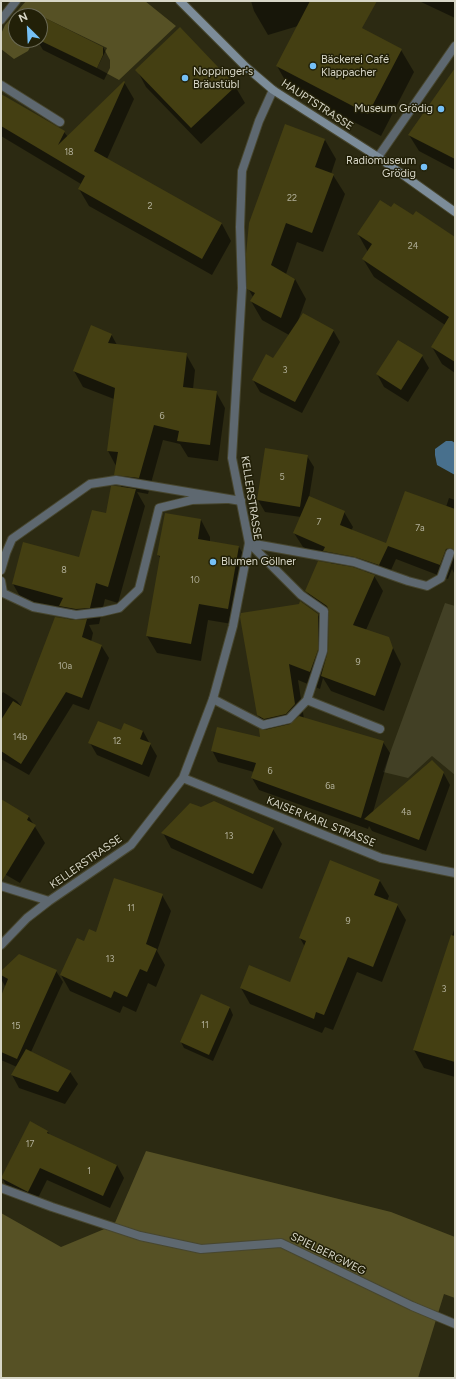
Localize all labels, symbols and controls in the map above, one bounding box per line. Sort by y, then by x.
north arrow [8,8,48,48]
text: N [17,10,30,25]
place label: Bäckerei Café Klappacher [321,53,389,79]
marker: Bäckerei Café Klappacher [308,61,318,71]
place label: Noppinger's Bräustübl [193,65,253,91]
marker: Noppinger's Bräustübl [180,73,190,83]
street label: HAUPTSTRASSE [279,77,355,133]
place label: Museum Grödig [354,102,433,116]
marker: Museum Grödig [436,104,446,114]
house number: 18 [64,147,74,157]
place label: Radiomuseum Grödig [346,154,416,180]
marker: Radiomuseum Grödig [419,162,429,172]
house number: 22 [287,193,297,203]
house number: 2 [147,201,153,211]
house number: 24 [408,241,418,251]
house number: 3 [283,365,287,375]
house number: 6 [159,411,165,421]
street label: KELLERSTRASSE [238,455,264,541]
house number: 5 [279,472,285,482]
house number: 7 [317,517,321,527]
house number: 7a [415,523,425,533]
place label: Blumen Göllner [221,555,296,569]
marker: Blumen Göllner [208,557,218,567]
house number: 8 [61,565,67,575]
house number: 10 [190,575,200,585]
house number: 9 [355,657,361,667]
house number: 10a [58,661,72,671]
house number: 14b [13,732,27,742]
house number: 12 [113,736,121,746]
house number: 6 [267,766,273,776]
house number: 6a [325,781,335,791]
street label: KAISER KARL STRASSE [264,794,378,850]
house number: 4a [401,807,411,817]
house number: 13 [225,831,233,841]
street label: KELLERSTRASSE [47,832,125,892]
house number: 11 [127,903,135,913]
house number: 9 [345,916,351,926]
house number: 13 [106,954,114,964]
house number: 3 [442,984,446,994]
house number: 11 [201,1020,209,1030]
house number: 15 [12,1021,20,1031]
house number: 17 [26,1139,34,1149]
house number: 1 [87,1166,91,1176]
street label: SPIELBERGWEG [288,1230,368,1278]

